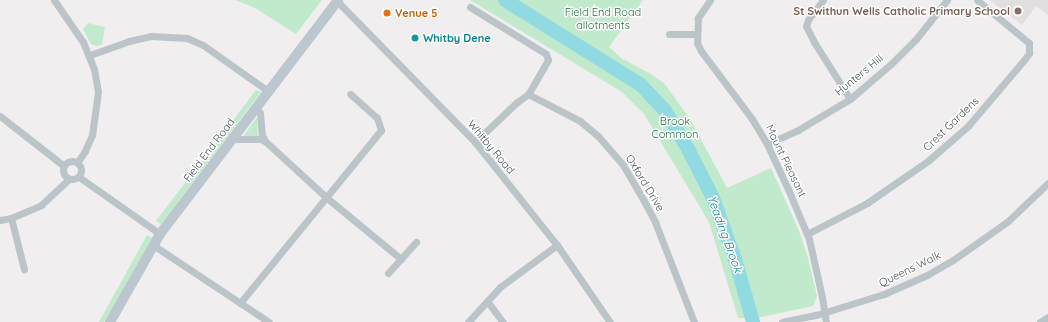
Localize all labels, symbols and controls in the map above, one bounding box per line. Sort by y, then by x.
place label: St Swithun Wells Catholic Primary School [793,4,1010,18]
place label: Venue 5 [395,6,438,20]
park label: Field End Road allotments [565,6,641,32]
marker: St Swithun Wells Catholic Primary School [1013,6,1023,16]
marker: Venue 5 [382,8,392,18]
place label: Whitby Dene [423,31,491,45]
marker: Whitby Dene [410,33,420,43]
street label: Hunters Hill [832,52,886,98]
street label: Crest Gardens [920,94,982,154]
park label: Brook Common [652,115,698,141]
street label: Field End Road [181,116,237,184]
street label: Whitby Road [465,117,517,177]
street label: Mount Pleasant [763,123,809,199]
street label: Oxford Drive [623,152,667,214]
water label: Yeading Brook [704,194,746,274]
street label: Queens Walk [877,248,943,290]

